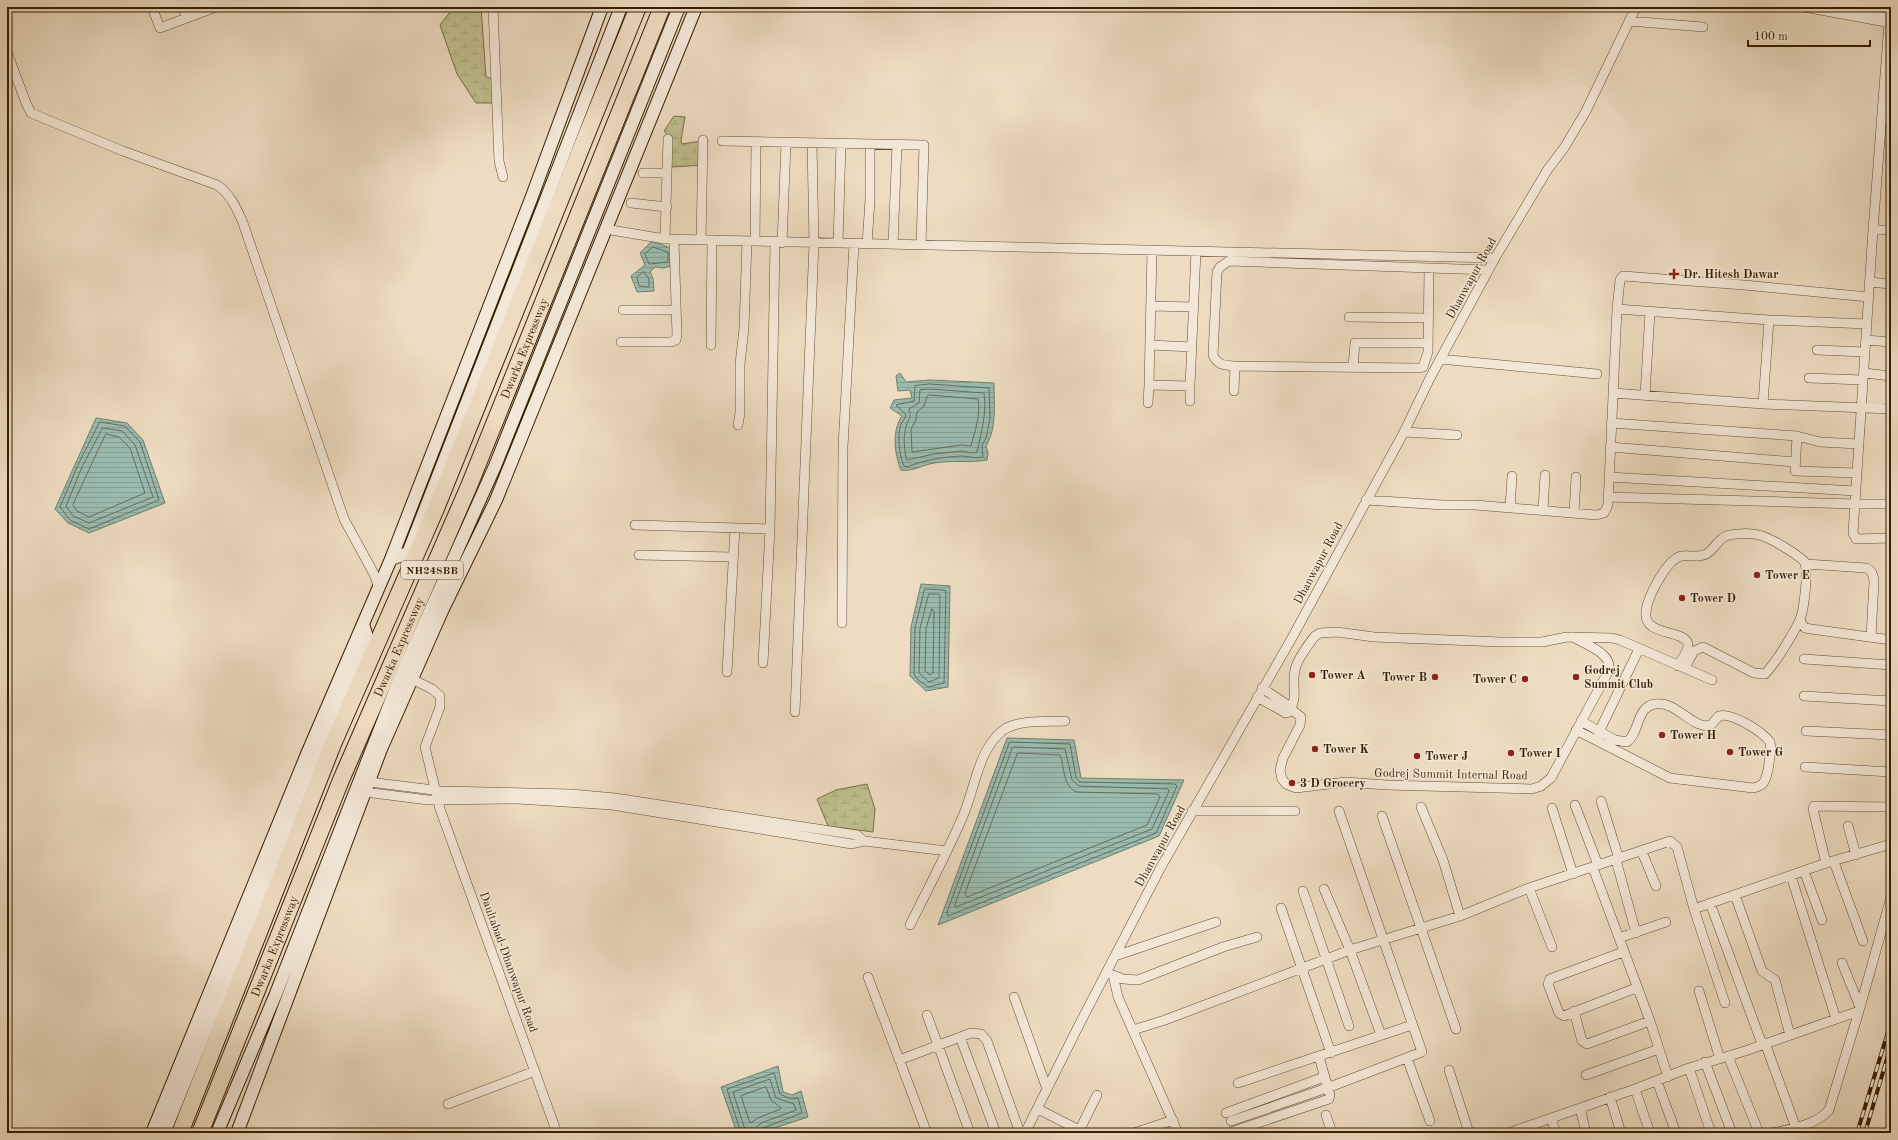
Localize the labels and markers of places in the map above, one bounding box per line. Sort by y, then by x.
marker: Dr. Hitesh Dawar [1668,268,1680,280]
place label: Dr. Hitesh Dawar [1683,269,1778,281]
marker: Tower E [1752,570,1762,580]
place label: Tower E [1765,570,1810,582]
marker: Tower D [1677,593,1687,603]
place label: Tower D [1690,593,1736,605]
place label: Godrej Summit Club [1584,665,1653,691]
marker: Tower A [1307,670,1317,680]
place label: Tower A [1320,670,1366,682]
place label: Tower B [1382,672,1427,684]
marker: Tower B [1430,672,1440,682]
marker: Godrej Summit Club [1571,672,1581,682]
place label: Tower C [1473,674,1517,686]
marker: Tower C [1520,674,1530,684]
marker: Tower H [1657,730,1667,740]
place label: Tower H [1670,730,1717,742]
marker: Tower K [1310,744,1320,754]
place label: Tower K [1323,744,1369,756]
marker: Tower G [1725,747,1735,757]
place label: Tower G [1738,747,1784,759]
marker: Tower I [1506,748,1516,758]
place label: Tower I [1519,748,1561,760]
marker: Tower J [1412,751,1422,761]
place label: Tower J [1425,751,1469,763]
marker: 3 D Grocery [1287,778,1297,788]
place label: 3 D Grocery [1300,778,1366,790]

